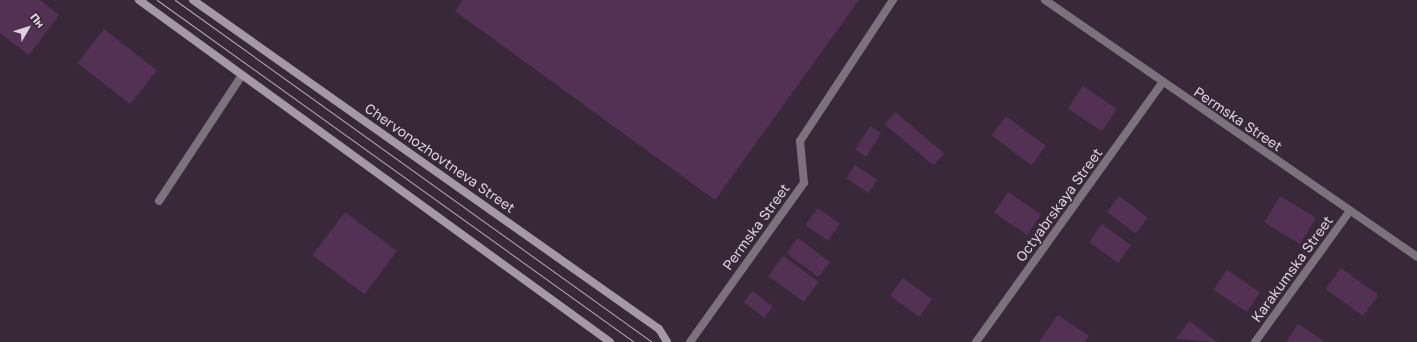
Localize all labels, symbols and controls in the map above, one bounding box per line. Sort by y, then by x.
north arrow [8,8,48,48]
text: Пн [28,10,47,30]
street label: Permska Street [1191,83,1285,155]
street label: Chervonozhovtneva Street [362,100,518,216]
street label: Octyabrskaya Street [1012,145,1106,265]
street label: Permska Street [719,180,793,274]
street label: Karakumska Street [1248,212,1336,326]

